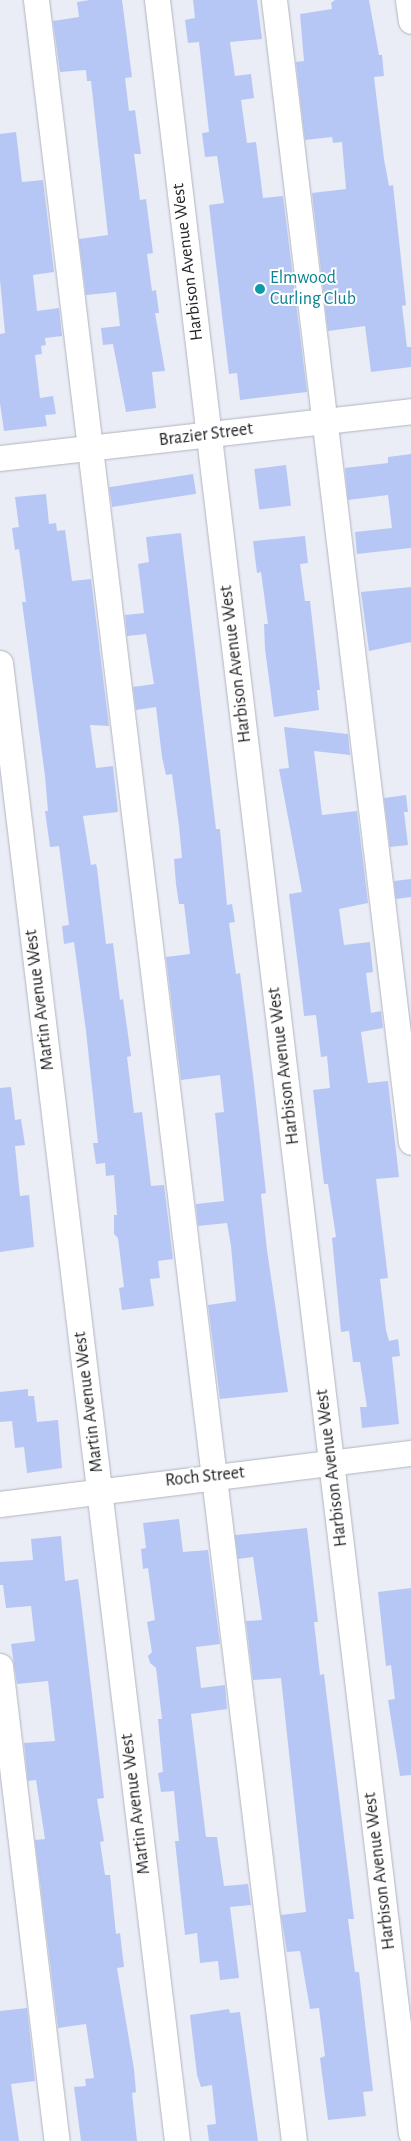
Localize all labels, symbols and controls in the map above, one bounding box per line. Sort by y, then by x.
street label: Harbison Avenue West [168,182,208,342]
place label: Elmwood Curling Club [270,268,356,310]
marker: Elmwood Curling Club [254,283,266,295]
street label: Brazier Street [158,419,254,451]
street label: Harbison Avenue West [216,584,256,744]
street label: Martin Avenue West [21,928,59,1072]
street label: Harbison Avenue West [264,986,304,1146]
street label: Martin Avenue West [70,1330,108,1474]
street label: Harbison Avenue West [312,1388,352,1548]
street label: Roch Street [164,1462,246,1492]
street label: Martin Avenue West [117,1732,155,1876]
street label: Harbison Avenue West [360,1791,400,1951]

